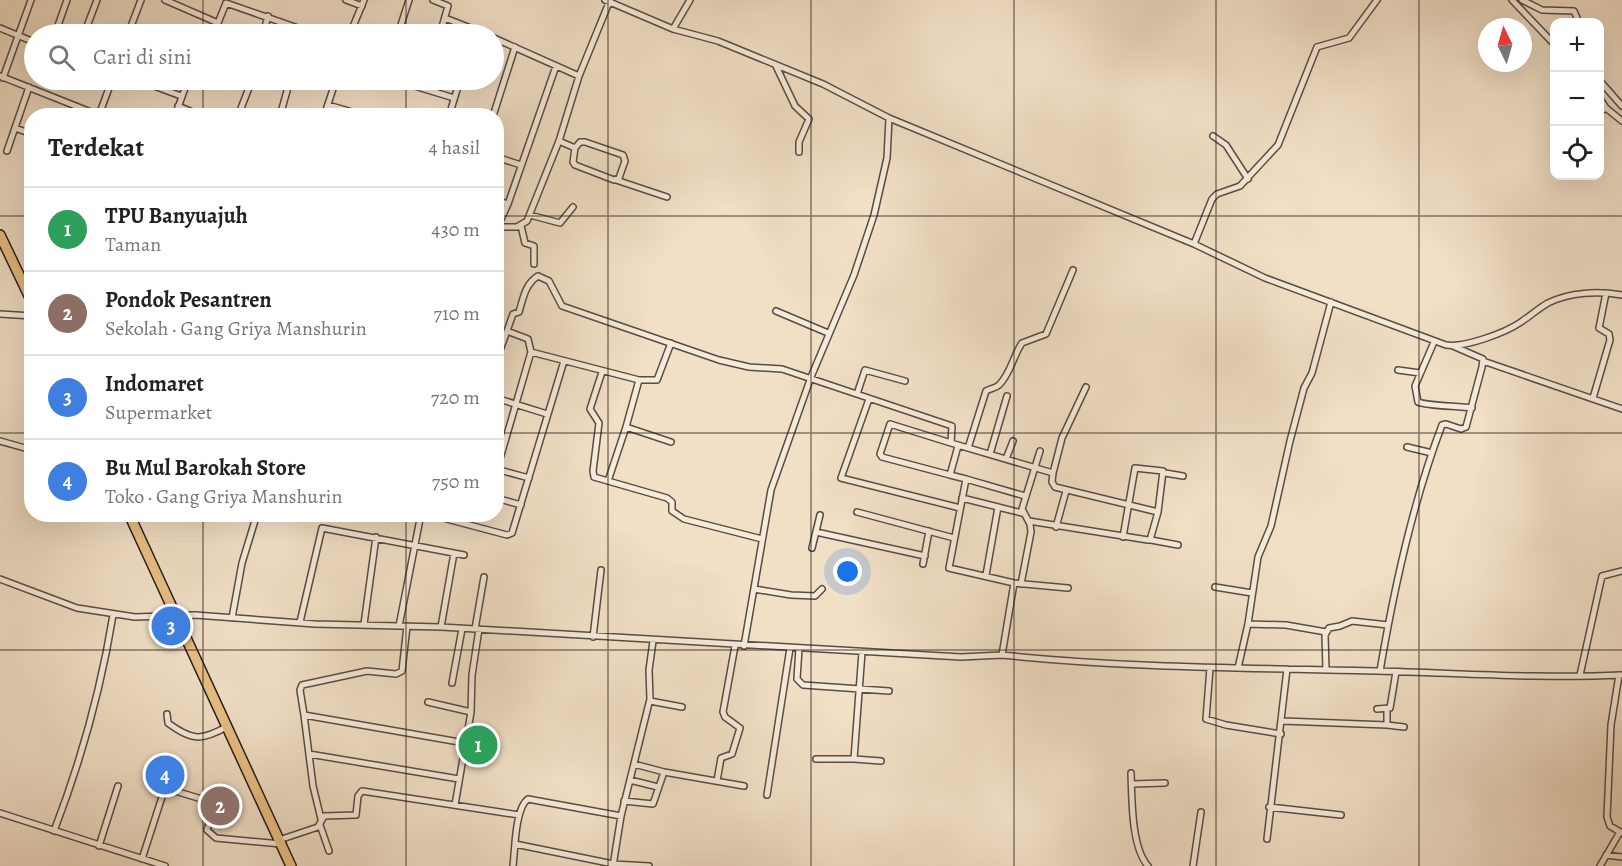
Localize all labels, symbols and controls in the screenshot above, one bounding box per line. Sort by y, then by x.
north arrow [1478,18,1532,72]
map controls [1550,18,1604,180]
button: + [1550,18,1604,72]
search box [24,24,504,90]
icon: search [45,41,78,74]
text: Cari di sini [93,42,192,72]
button: − [1550,72,1604,126]
button: locate [1550,126,1604,180]
text: Terdekat [48,130,144,165]
text: 4 hasil [428,134,480,161]
text: TPU Banyuajuh [105,201,248,231]
text: 1 [64,216,71,243]
text: 430 m [431,216,480,243]
text: Taman [105,231,161,258]
text: Pondok Pesantren [105,285,272,315]
text: 2 [63,300,72,327]
text: 710 m [434,300,480,327]
text: Sekolah · Gang Griya Manshurin [105,315,367,342]
text: Indomaret [105,369,204,399]
text: 3 [63,384,72,411]
text: 720 m [431,384,480,411]
text: Supermarket [105,399,212,426]
text: Bu Mul Barokah Store [105,453,306,483]
text: 4 [63,468,72,495]
text: 750 m [432,468,480,495]
text: Toko · Gang Griya Manshurin [105,483,342,510]
your location [833,557,862,586]
pin: 3 [152,604,190,648]
pin: 1 [458,722,498,768]
pin: 4 [146,752,184,798]
pin: 2 [200,784,240,828]

